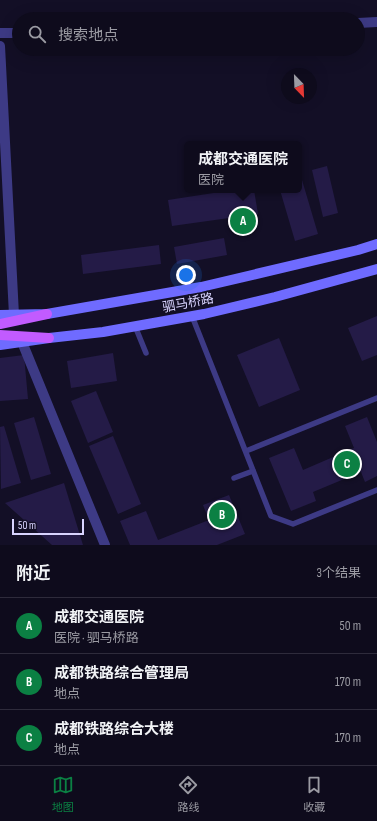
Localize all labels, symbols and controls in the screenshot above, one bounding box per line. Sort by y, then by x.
search box [12,12,365,56]
icon: search [26,23,48,45]
text: 搜索地点 [58,26,118,45]
north arrow [281,68,317,104]
popup [184,141,302,193]
text: 成都交通医院 [198,150,288,169]
text: 医院 [198,172,224,188]
pin: A [230,206,256,236]
your location [176,265,196,285]
street label: 驷马桥路 [161,290,215,316]
pin: C [334,449,360,479]
pin: B [209,500,235,530]
scale bar [12,517,84,536]
text: 50 m [18,519,36,532]
text: 附近 [16,564,50,584]
text: 3个结果 [317,565,361,581]
text: 成都交通医院 [54,608,144,627]
text: A [26,618,32,634]
text: 50 m [340,618,361,634]
text: 医院 · 驷马桥路 [54,630,139,646]
text: 成都铁路综合管理局 [54,664,189,683]
text: B [26,674,32,690]
text: 170 m [335,674,361,690]
text: 地点 [54,686,80,702]
text: 成都铁路综合大楼 [54,720,174,739]
text: C [26,730,32,746]
text: 170 m [335,730,361,746]
text: 地点 [54,742,80,758]
tab: 地图 [52,774,74,814]
tab: 路线 [177,774,199,814]
tab: 收藏 [303,774,325,814]

